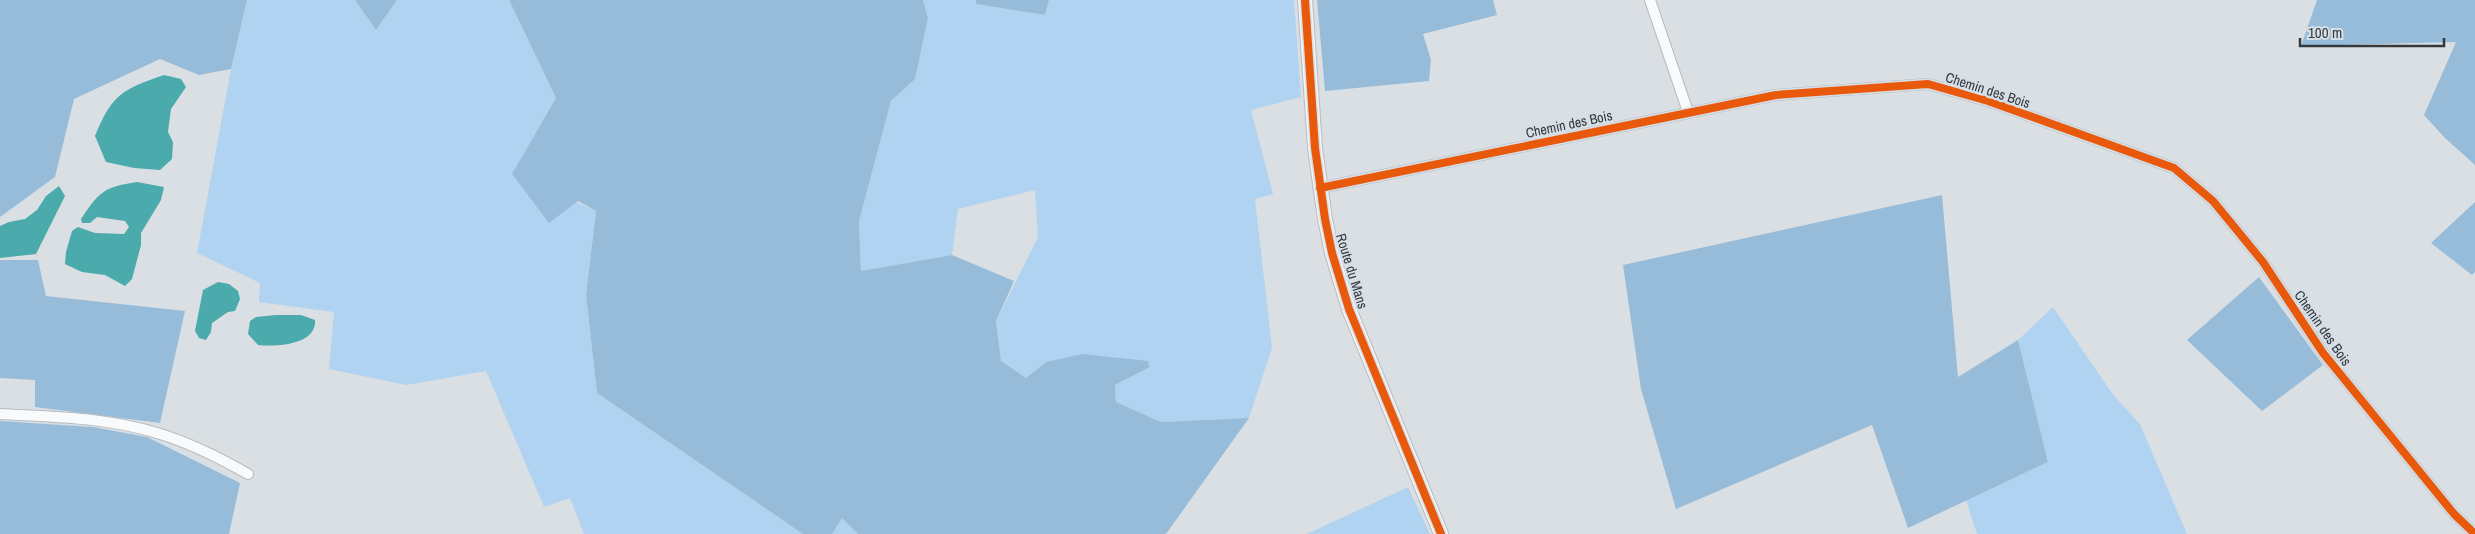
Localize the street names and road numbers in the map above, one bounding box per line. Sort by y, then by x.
street label: Chemin des Bois [1943,68,2033,112]
street label: Chemin des Bois [1524,106,1614,142]
street label: Route du Mans [1332,231,1372,311]
street label: Chemin des Bois [2290,287,2356,369]

